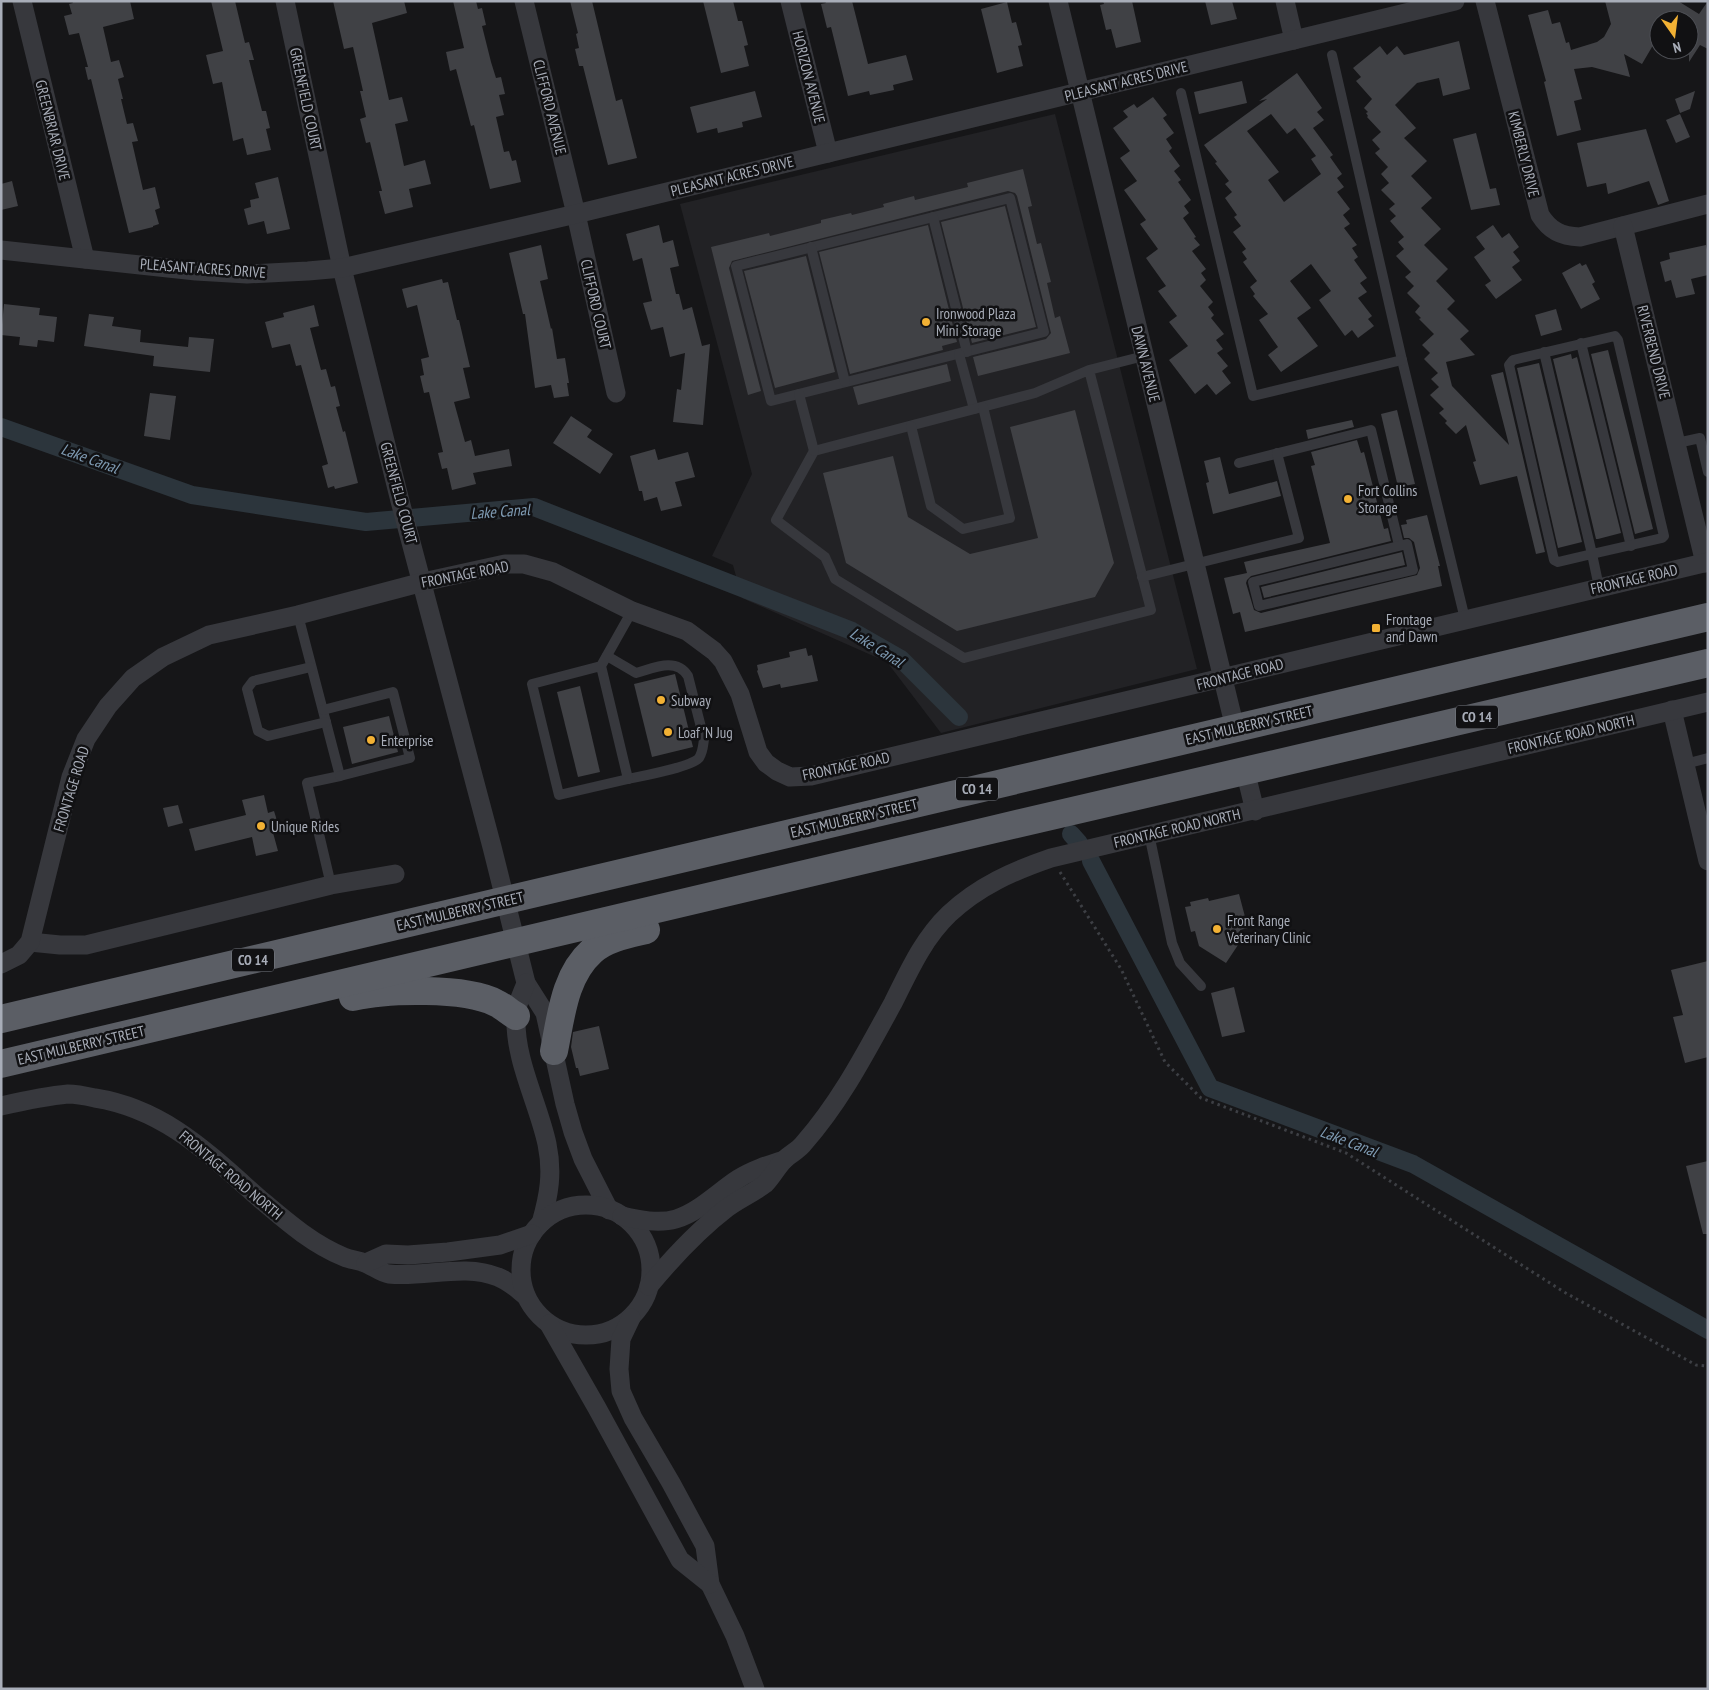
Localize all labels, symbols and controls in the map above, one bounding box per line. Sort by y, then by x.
north arrow [1649,10,1699,60]
street label: HORIZON AVENUE [788,29,830,125]
text: N [1671,38,1683,57]
street label: GREENFIELD COURT [286,46,326,152]
street label: PLEASANT ACRES DRIVE [1063,57,1189,105]
street label: CLIFFORD AVENUE [529,58,571,156]
street label: GREENBRIAR DRIVE [31,78,75,182]
street label: KIMBERLY DRIVE [1504,109,1544,199]
street label: PLEASANT ACRES DRIVE [669,152,795,200]
street label: PLEASANT ACRES DRIVE [140,254,266,282]
street label: CLIFFORD COURT [576,257,616,351]
street label: RIVERBEND DRIVE [1633,303,1675,401]
place label: Ironwood Plaza Mini Storage [936,304,1016,340]
marker: Ironwood Plaza Mini Storage [920,316,932,328]
street label: DAWN AVENUE [1127,324,1165,404]
water label: Lake Canal [59,438,123,478]
street label: GREENFIELD COURT [376,440,422,546]
place label: Fort Collins Storage [1358,481,1417,517]
marker: Fort Collins Storage [1342,493,1354,505]
water label: Lake Canal [470,499,532,523]
street label: FRONTAGE ROAD [420,556,510,592]
street label: FRONTAGE ROAD [1589,560,1679,598]
place label: Frontage and Dawn [1386,610,1438,646]
marker: Frontage and Dawn [1370,622,1382,634]
water label: Lake Canal [846,623,909,672]
street label: FRONTAGE ROAD [1195,654,1285,694]
place label: Subway [671,691,711,710]
marker: Subway [655,694,667,706]
street label: EAST MULBERRY STREET [1184,701,1315,749]
road number: CO 14 [1456,706,1498,729]
street label: FRONTAGE ROAD NORTH [1506,710,1636,758]
place label: Loaf 'N Jug [678,723,733,742]
marker: Loaf 'N Jug [662,726,674,738]
place label: Enterprise [381,731,434,750]
marker: Enterprise [365,734,377,746]
street label: FRONTAGE ROAD [49,744,93,834]
street label: FRONTAGE ROAD [801,747,891,785]
road number: CO 14 [956,778,998,801]
street label: EAST MULBERRY STREET [789,794,920,842]
street label: FRONTAGE ROAD NORTH [1112,804,1242,852]
place label: Unique Rides [271,817,339,836]
marker: Unique Rides [255,820,267,832]
street label: EAST MULBERRY STREET [395,887,526,935]
place label: Front Range Veterinary Clinic [1226,911,1312,947]
marker: Front Range Veterinary Clinic [1211,923,1223,935]
road number: CO 14 [232,948,274,972]
street label: EAST MULBERRY STREET [16,1021,147,1069]
water label: Lake Canal [1318,1121,1382,1161]
street label: FRONTAGE ROAD NORTH [175,1126,287,1224]

